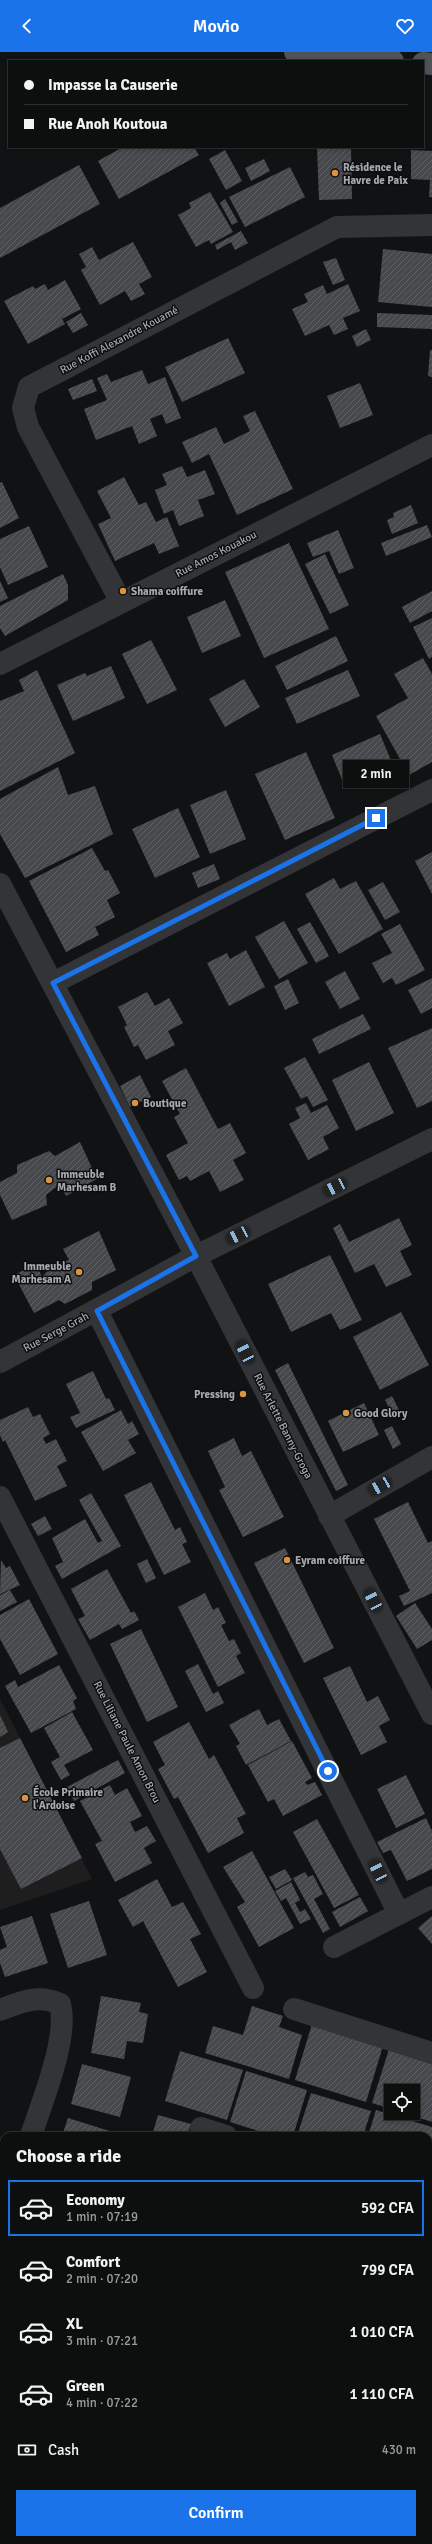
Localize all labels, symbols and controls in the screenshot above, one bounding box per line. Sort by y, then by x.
icon: back [16,15,38,37]
text: Movio [193,15,239,37]
icon: heart [394,15,416,37]
text: Impasse la Causerie [48,76,178,94]
text: Rue Anoh Koutoua [48,115,167,133]
place label: Résidence le Havre de Paix [343,161,408,187]
marker: Résidence le Havre de Paix [330,168,340,178]
street label: Rue Koffi Alexandre Kouamé [58,303,180,377]
street label: Rue Amos Kouakou [173,528,259,580]
place label: Shama coiffure [131,585,203,598]
marker: Shama coiffure [118,586,128,596]
callout: 2 min [343,760,409,788]
text: 2 min [360,766,392,782]
route end [367,809,385,827]
place label: Boutique [143,1097,187,1110]
marker: Boutique [130,1098,140,1108]
place label: Immeuble Marhesam B [57,1168,116,1194]
marker: Immeuble Marhesam B [44,1175,54,1185]
car [322,1176,348,1198]
car [225,1224,251,1246]
place label: Immeuble Marhesam A [12,1260,72,1286]
marker: Immeuble Marhesam A [74,1267,84,1277]
street label: Rue Serge Grah [21,1309,91,1355]
car [234,1339,256,1365]
street label: Rue Arlette Banny-Groga [251,1371,315,1481]
place label: Pressing [194,1388,235,1401]
marker: Pressing [238,1389,248,1399]
place label: Good Glory [354,1407,408,1420]
marker: Good Glory [341,1408,351,1418]
car [367,1475,393,1497]
place label: Eyram coiffure [295,1554,366,1567]
marker: Eyram coiffure [282,1555,292,1565]
car [362,1587,384,1613]
street label: Rue Liliane Paule Amon Brou [91,1679,163,1805]
route start [319,1762,337,1780]
place label: École Primaire l'Ardoise [33,1785,104,1812]
marker: École Primaire l'Ardoise [20,1793,30,1803]
car [367,1858,389,1884]
map controls [384,2084,420,2120]
button: locate [384,2084,420,2120]
text: Choose a ride [16,2145,121,2167]
icon: car [18,2190,54,2226]
text: Economy [66,2191,125,2209]
text: 592 CFA [361,2199,414,2217]
text: 1 min · 07:19 [66,2209,138,2225]
icon: car [18,2252,54,2288]
text: Comfort [66,2253,120,2271]
text: 799 CFA [361,2261,414,2279]
text: 2 min · 07:20 [66,2271,138,2287]
icon: car [18,2314,54,2350]
text: XL [66,2315,83,2333]
text: 1 010 CFA [350,2323,414,2341]
text: 3 min · 07:21 [66,2333,138,2349]
icon: car [18,2376,54,2412]
text: Green [66,2377,105,2395]
text: 1 110 CFA [350,2385,414,2403]
text: 4 min · 07:22 [66,2395,138,2411]
icon: cash [16,2439,38,2461]
text: Cash [48,2441,79,2459]
text: 430 m [382,2442,416,2458]
button: Confirm [16,2490,416,2536]

